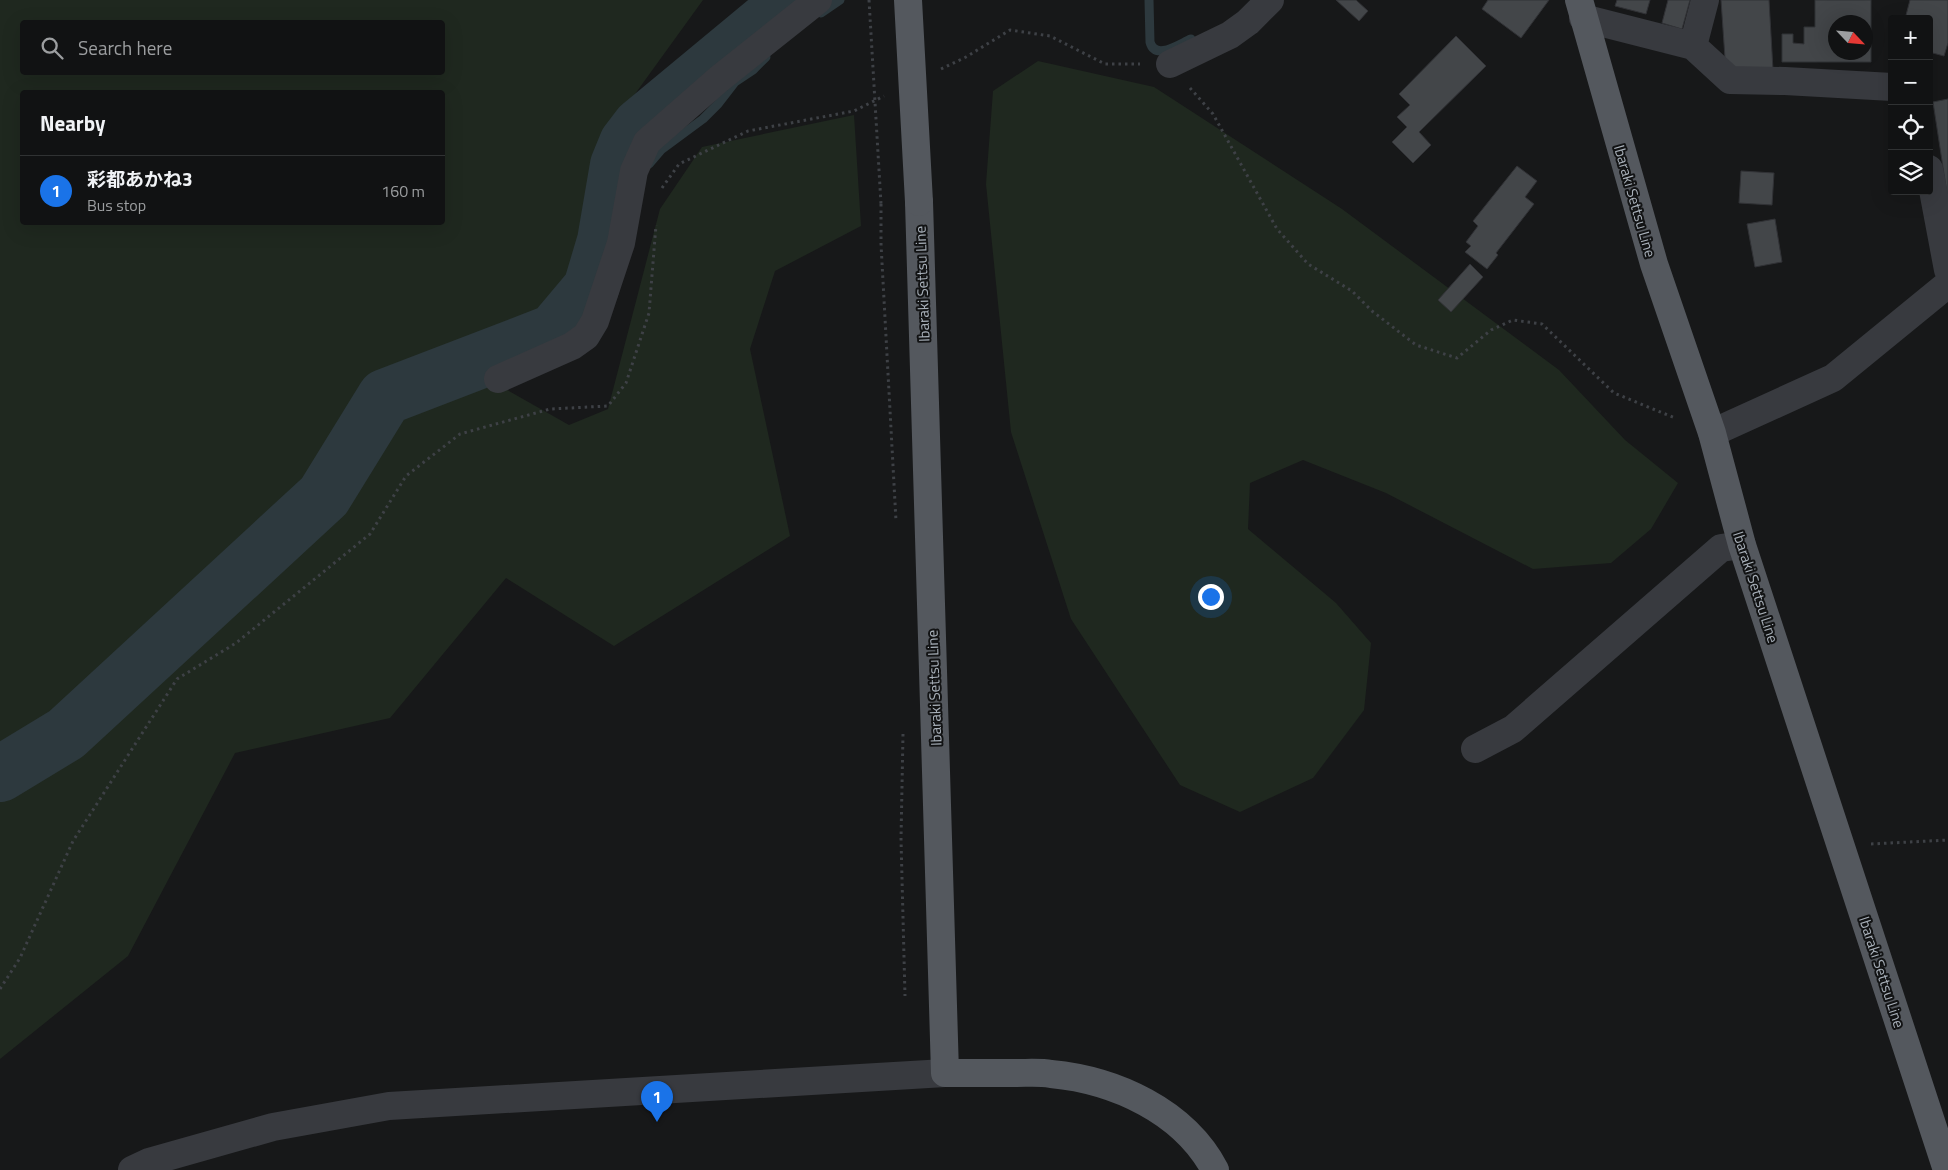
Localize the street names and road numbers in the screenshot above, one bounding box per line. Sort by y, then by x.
street label: Ibaraki Settsu Line [1608,142,1662,260]
street label: Ibaraki Settsu Line [908,226,936,342]
street label: Ibaraki Settsu Line [1727,528,1785,646]
street label: Ibaraki Settsu Line [920,630,948,746]
street label: Ibaraki Settsu Line [1853,913,1911,1031]

